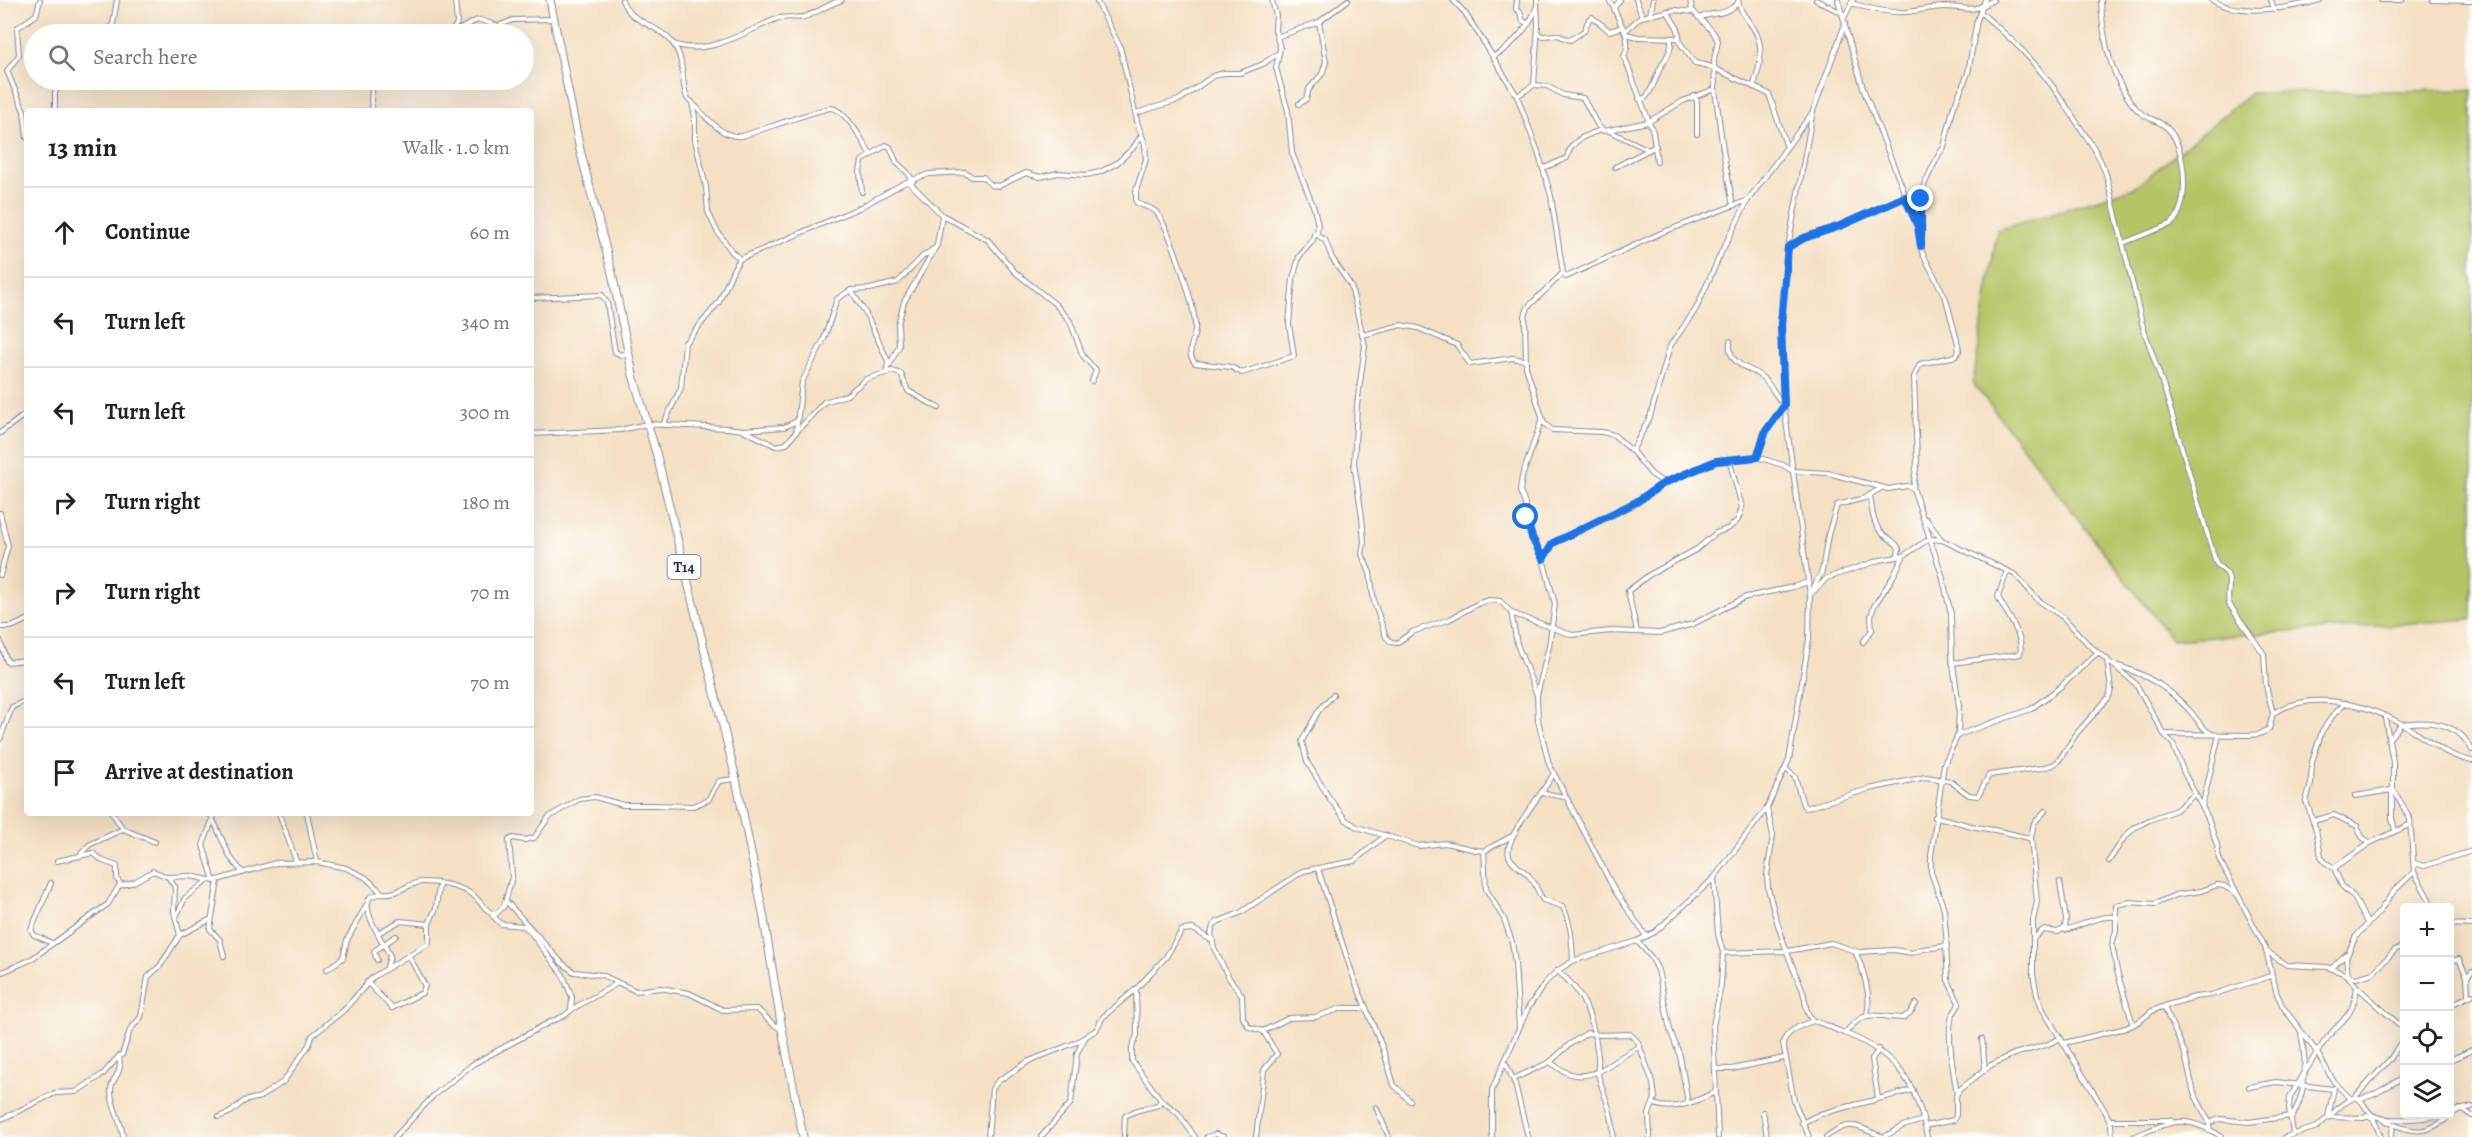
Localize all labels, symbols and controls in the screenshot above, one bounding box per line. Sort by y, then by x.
search box [24,24,534,90]
icon: search [45,41,78,74]
text: Search here [93,42,198,72]
text: 13 min [48,130,117,165]
text: Walk · 1.0 km [403,134,510,161]
route end [1907,185,1933,211]
icon: ahead [48,216,81,249]
text: Continue [105,217,190,247]
text: 60 m [470,219,510,246]
icon: left [48,306,81,339]
text: Turn left [105,307,185,337]
text: 340 m [461,309,510,336]
icon: left [48,396,81,429]
text: Turn left [105,397,185,427]
text: 300 m [460,399,510,426]
icon: right [48,486,81,519]
text: Turn right [105,487,201,517]
text: 180 m [462,489,510,516]
route start [1512,503,1538,529]
road number: T14 [668,555,700,579]
icon: right [48,576,81,609]
text: Turn right [105,577,201,607]
text: 70 m [470,579,510,606]
icon: left [48,666,81,699]
text: Turn left [105,667,185,697]
text: 70 m [470,669,510,696]
icon: arrive [48,756,81,789]
text: Arrive at destination [105,757,294,787]
map controls [2400,903,2454,1119]
button: + [2400,903,2454,957]
button: − [2400,957,2454,1011]
button: locate [2400,1011,2454,1065]
button: layers [2400,1065,2454,1119]

